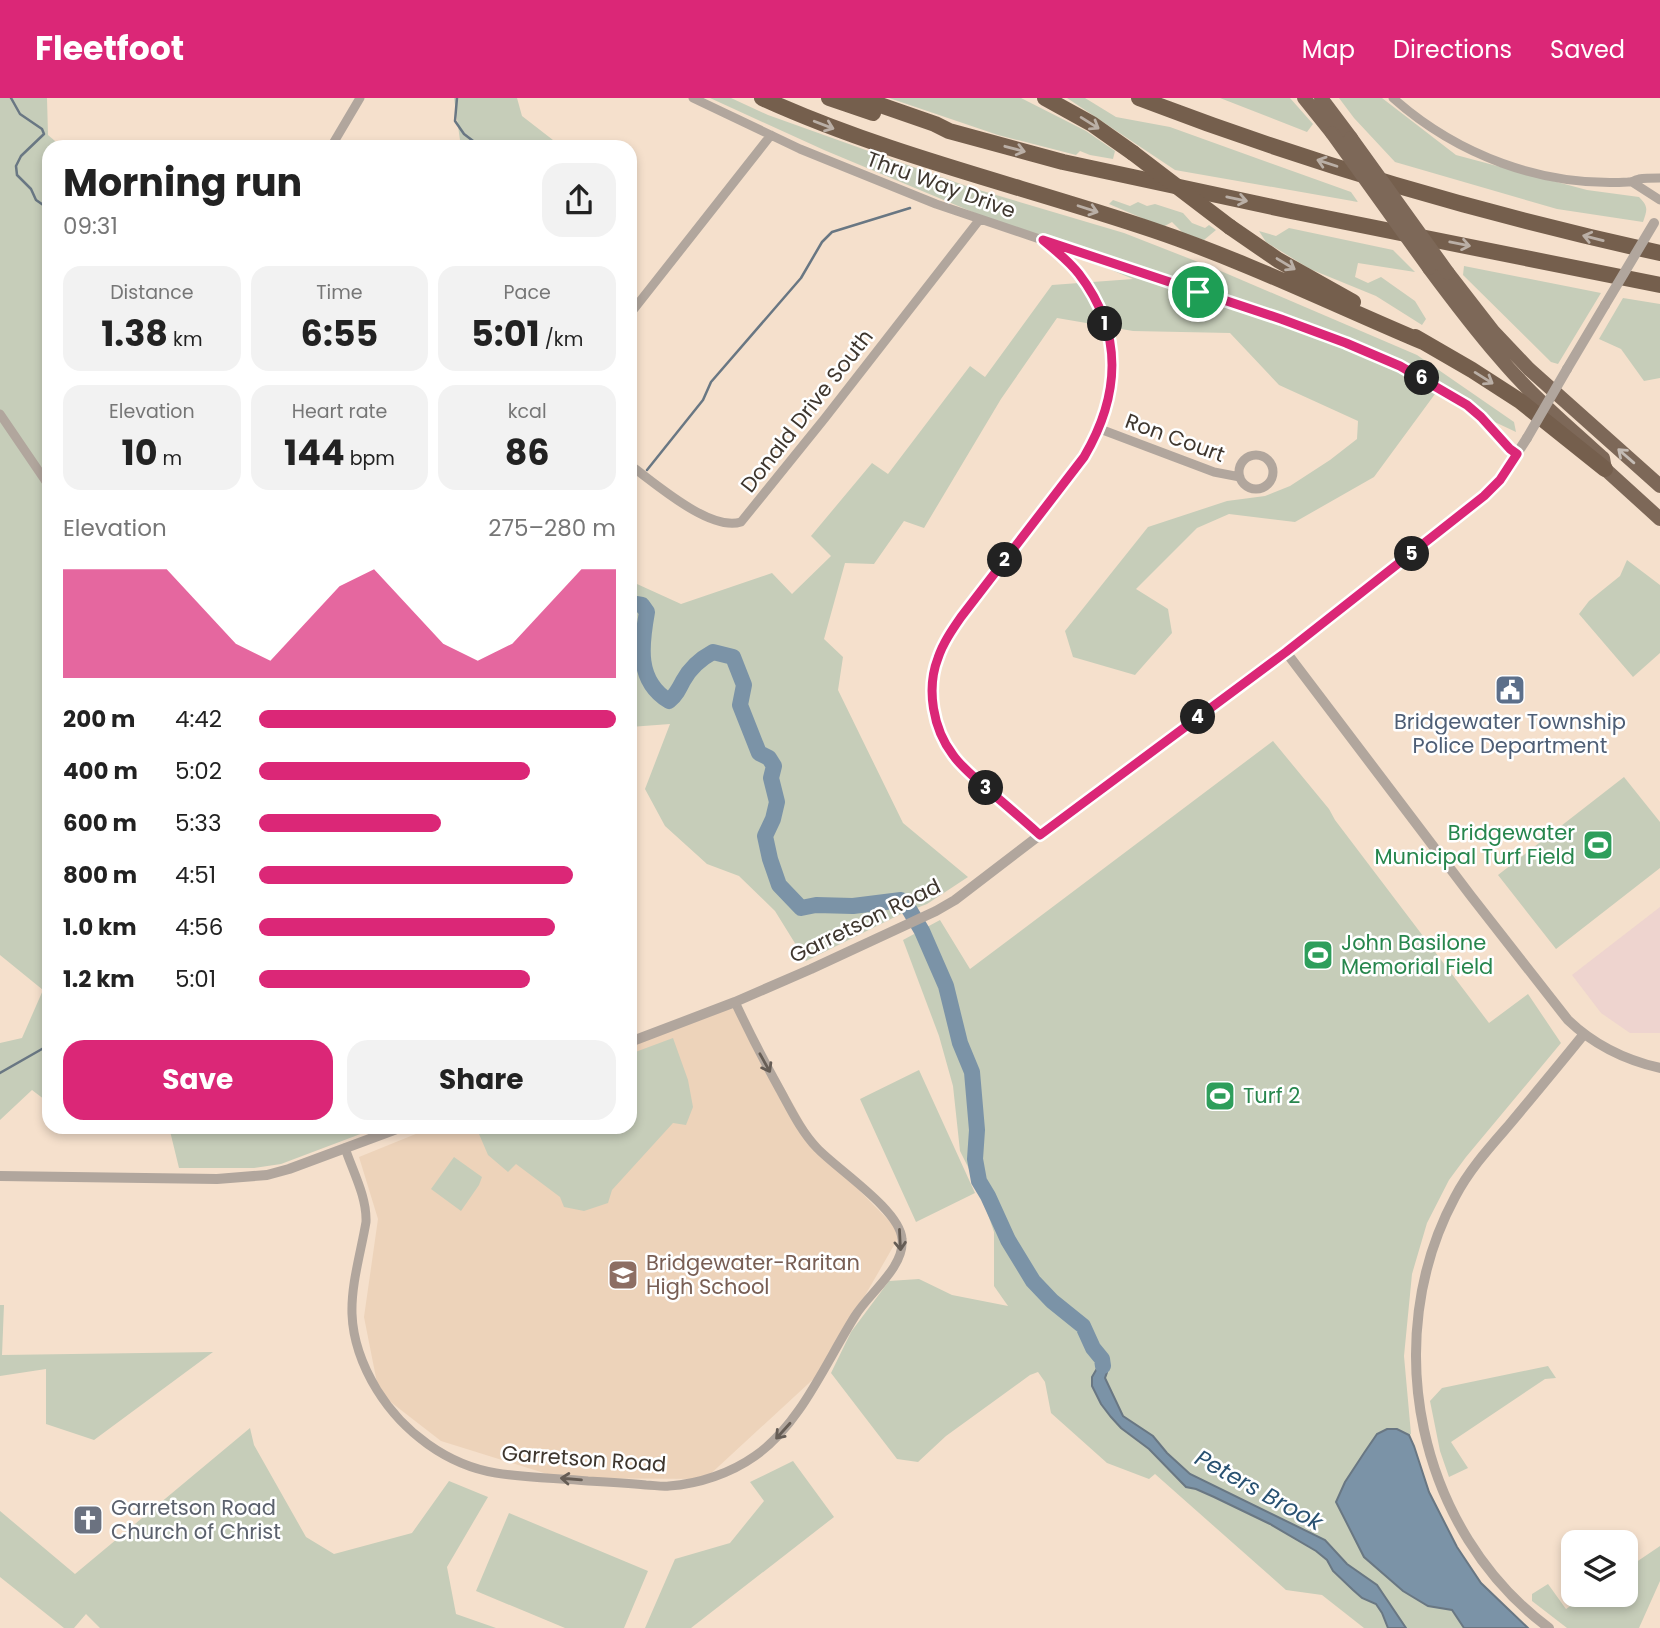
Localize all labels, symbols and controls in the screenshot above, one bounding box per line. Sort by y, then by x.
text: Fleetfoot [35,25,184,72]
text: Map [1302,33,1355,66]
text: Directions [1393,33,1512,66]
text: Saved [1550,33,1625,66]
one-way arrow [1080,117,1100,131]
one-way arrow [813,119,835,132]
one-way arrow [1003,143,1026,156]
street label: Thru Way Drive [863,144,1020,225]
text: Morning run [63,156,302,209]
one-way arrow [1317,156,1339,168]
button: share [542,163,616,237]
one-way arrow [1225,193,1248,206]
one-way arrow [1076,204,1098,216]
text: 09:31 [63,210,118,242]
one-way arrow [1583,231,1605,244]
one-way arrow [1448,238,1471,252]
one-way arrow [1276,258,1296,272]
pin [1168,262,1228,322]
icon: arrive [1179,273,1217,311]
text: Distance [110,279,193,306]
text: Time [316,279,363,306]
text: Pace [504,279,551,306]
pin: 1 [1088,306,1122,342]
text: 1.38 [101,309,168,358]
text: 6:55 [301,309,378,358]
text: 5:01 [471,309,540,358]
text: 1 [1101,310,1108,337]
street label: Donald Drive South [734,323,879,498]
text: km [168,326,202,353]
text: /km [540,326,583,353]
pin: 6 [1404,360,1440,396]
text: 6 [1415,364,1428,391]
one-way arrow [1473,371,1493,385]
text: Elevation [109,398,195,425]
text: Heart rate [292,398,387,425]
text: kcal [508,398,547,425]
street label: Ron Court [1121,406,1229,469]
text: 10 [122,428,157,477]
text: 144 [284,428,345,477]
text: 86 [505,428,550,477]
text: m [157,445,182,472]
text: bpm [345,445,395,472]
one-way arrow [1617,448,1635,464]
text: Elevation [63,512,167,544]
text: 275–280 m [488,512,616,544]
pin: 5 [1394,536,1430,572]
text: 5 [1405,540,1418,567]
pin: 2 [988,542,1023,578]
text: 2 [999,546,1010,573]
public building icon: Bridgewater Township Police Department [1493,673,1527,707]
pin: 4 [1180,700,1216,734]
text: 200 m [63,703,135,735]
text: 4:42 [175,703,222,735]
text: 4 [1191,703,1204,730]
place label: Bridgewater Township Police Department [1394,707,1626,760]
text: 400 m [63,755,138,787]
text: 5:02 [175,755,222,787]
pin: 3 [968,770,1004,806]
text: 3 [980,774,991,801]
text: 600 m [63,807,137,839]
text: 5:33 [175,807,221,839]
place label: Bridgewater Municipal Turf Field [1375,818,1575,871]
sports icon: Bridgewater Municipal Turf Field [1581,828,1615,862]
text: 800 m [63,859,137,891]
text: 4:51 [175,859,216,891]
street label: Garretson Road [784,871,945,970]
text: 1.0 km [63,911,137,943]
text: 4:56 [175,911,223,943]
place label: John Basilone Memorial Field [1341,928,1493,981]
sports icon: John Basilone Memorial Field [1301,938,1335,972]
text: 1.2 km [63,963,135,995]
text: 5:01 [175,963,216,995]
button: Save [63,1040,333,1120]
button: Share [347,1040,616,1120]
one-way arrow [759,1053,773,1073]
sports icon: Turf 2 [1203,1079,1237,1113]
place label: Turf 2 [1243,1081,1300,1110]
one-way arrow [894,1228,907,1251]
place label: Bridgewater-Raritan High School [646,1248,860,1301]
school or university icon: Bridgewater-Raritan High School [606,1258,640,1292]
one-way arrow [775,1422,791,1440]
street label: Garretson Road [501,1438,667,1479]
water label: Peters Brook [1189,1442,1330,1539]
one-way arrow [560,1472,583,1485]
place label: Garretson Road Church of Christ [111,1493,281,1546]
church icon: Garretson Road Church of Christ [71,1503,105,1537]
map controls [1561,1530,1638,1607]
button: layers [1561,1530,1638,1607]

